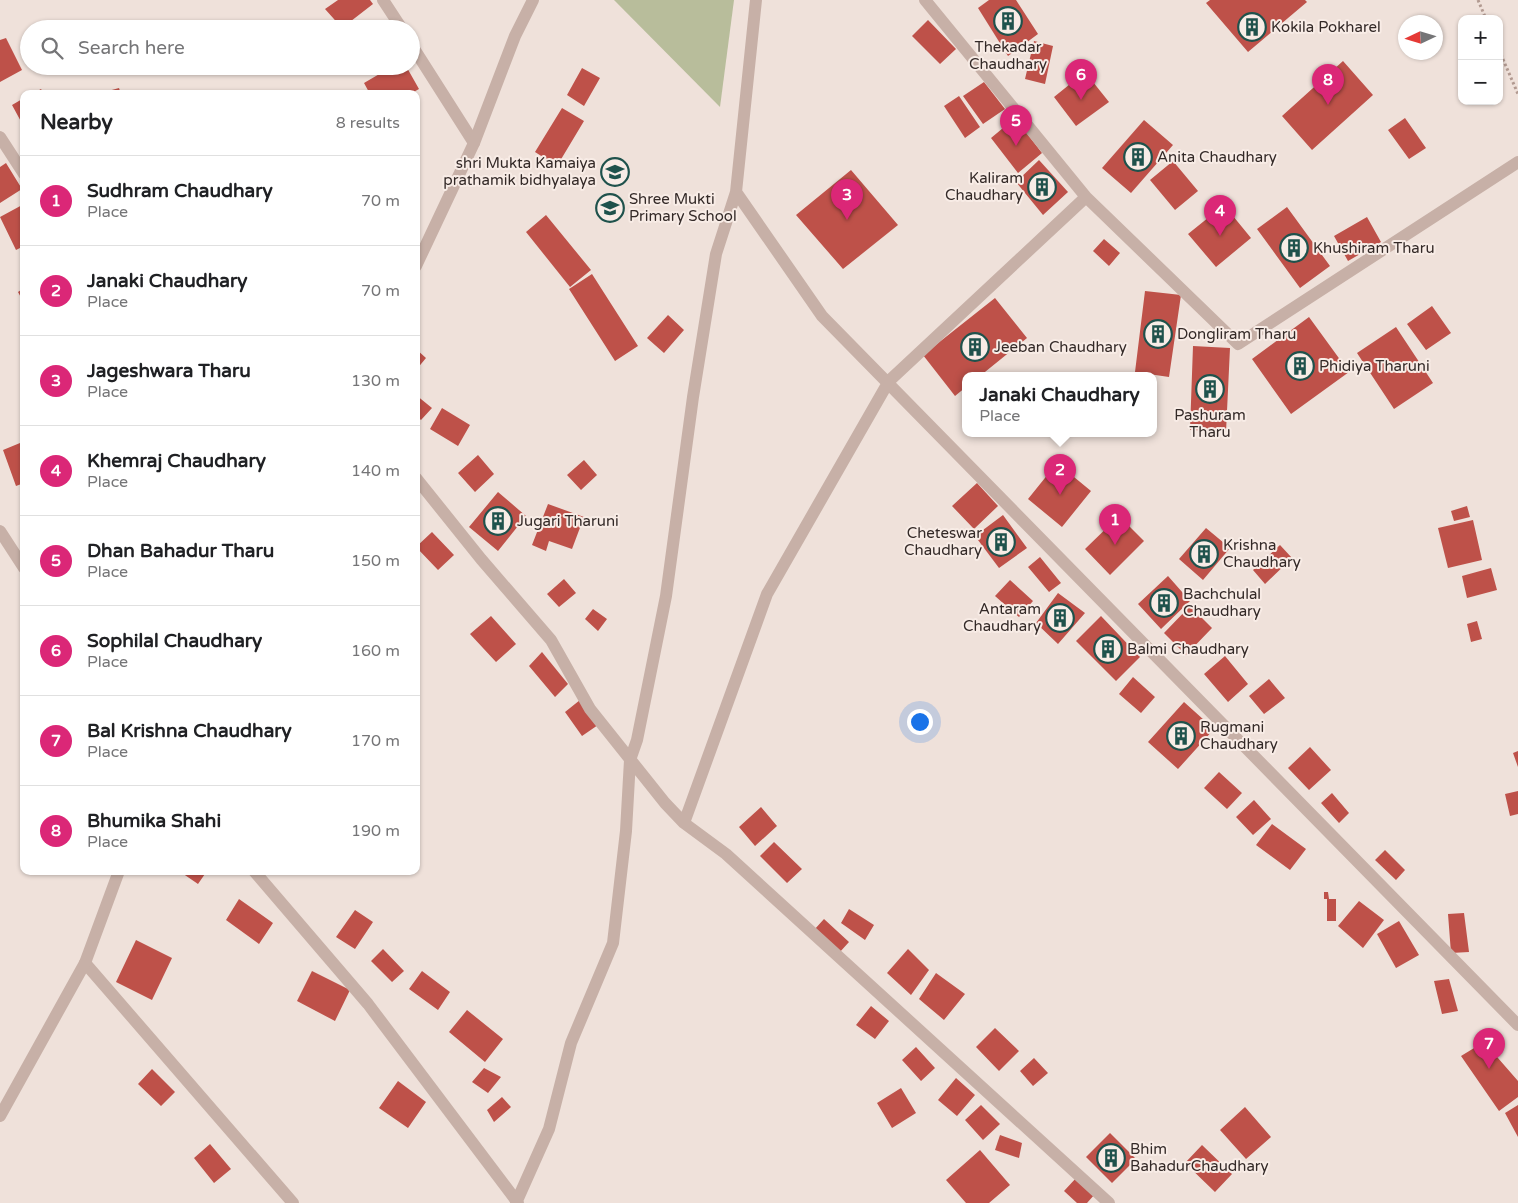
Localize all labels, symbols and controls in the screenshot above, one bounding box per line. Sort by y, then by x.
building icon: Thekadar Chaudhary [993,6,1023,36]
building icon: Kokila Pokharel [1237,12,1267,42]
north arrow [1398,15,1443,60]
map controls [1458,15,1503,105]
button: + [1458,15,1503,60]
place label: Kokila Pokharel [1271,18,1381,36]
search box [20,20,420,75]
icon: search [38,34,66,62]
text: Search here [78,37,185,59]
place label: Thekadar Chaudhary [969,38,1047,73]
pin: 6 [1065,59,1097,100]
button: − [1458,60,1503,105]
pin: 8 [1312,64,1344,105]
pin: 5 [1000,105,1032,146]
text: Nearby [40,110,113,135]
text: 8 results [336,113,400,133]
building icon: Anita Chaudhary [1123,142,1153,172]
place label: Anita Chaudhary [1157,148,1277,166]
place label: shri Mukta Kamaiya prathamik bidhyalaya [443,154,596,189]
school or university icon: shri Mukta Kamaiya prathamik bidhyalaya [600,157,630,187]
place label: Kaliram Chaudhary [945,169,1023,204]
building icon: Kaliram Chaudhary [1027,172,1057,202]
pin: 3 [831,179,863,220]
text: Sudhram Chaudhary [87,180,273,202]
place label: Shree Mukti Primary School [629,190,737,225]
text: 1 [51,191,61,211]
text: 70 m [361,191,400,211]
school or university icon: Shree Mukti Primary School [595,193,625,223]
pin: 4 [1204,195,1236,236]
text: Place [87,202,128,222]
building icon: Khushiram Tharu [1279,233,1309,263]
place label: Khushiram Tharu [1313,239,1435,257]
text: Janaki Chaudhary [87,270,247,292]
text: 2 [51,281,61,301]
text: 70 m [361,281,400,301]
text: Place [87,292,128,312]
building icon: Dongliram Tharu [1143,319,1173,349]
place label: Dongliram Tharu [1177,325,1297,343]
building icon: Jeeban Chaudhary [960,332,990,362]
place label: Jeeban Chaudhary [994,338,1127,356]
building icon: Phidiya Tharuni [1285,351,1315,381]
place label: Phidiya Tharuni [1319,357,1430,375]
text: Jageshwara Tharu [87,360,251,382]
text: 3 [51,371,61,391]
text: 130 m [351,371,400,391]
popup [962,372,1157,437]
building icon: Pashuram Tharu [1195,374,1225,404]
text: Place [87,382,128,402]
text: Janaki Chaudhary [979,384,1140,406]
text: Place [979,406,1020,426]
place label: Pashuram Tharu [1174,406,1246,441]
text: Khemraj Chaudhary [87,450,266,472]
pin: 2 [1044,454,1076,495]
text: 4 [51,461,61,481]
text: 140 m [351,461,400,481]
text: Place [87,472,128,492]
pin: 1 [1099,504,1131,545]
building icon: Jugari Tharuni [483,506,513,536]
place label: Jugari Tharuni [517,512,619,530]
place label: Cheteswar Chaudhary [904,524,982,559]
building icon: Cheteswar Chaudhary [986,527,1016,557]
place label: Krishna Chaudhary [1223,536,1301,571]
building icon: Krishna Chaudhary [1189,539,1219,569]
text: Dhan Bahadur Tharu [87,540,274,562]
text: 5 [51,551,61,571]
text: 150 m [351,551,400,571]
text: Place [87,562,128,582]
place label: Bachchulal Chaudhary [1183,585,1261,620]
building icon: Bachchulal Chaudhary [1149,588,1179,618]
place label: Antaram Chaudhary [963,600,1041,635]
building icon: Antaram Chaudhary [1045,603,1075,633]
text: Sophilal Chaudhary [87,630,262,652]
building icon: Balmi Chaudhary [1093,634,1123,664]
place label: Balmi Chaudhary [1127,640,1249,658]
text: 6 [51,641,61,661]
text: 160 m [351,641,400,661]
text: Place [87,652,128,672]
your location [907,709,933,735]
place label: Rugmani Chaudhary [1200,718,1278,753]
text: Bal Krishna Chaudhary [87,720,292,742]
building icon: Rugmani Chaudhary [1166,721,1196,751]
text: 7 [51,731,61,751]
text: 170 m [351,731,400,751]
text: Place [87,742,128,762]
text: Bhumika Shahi [87,810,221,832]
text: 8 [51,821,61,841]
text: 190 m [351,821,400,841]
text: Place [87,832,128,852]
pin: 7 [1473,1028,1505,1069]
place label: Bhim BahadurChaudhary [1130,1140,1269,1175]
building icon: Bhim BahadurChaudhary [1096,1143,1126,1173]

